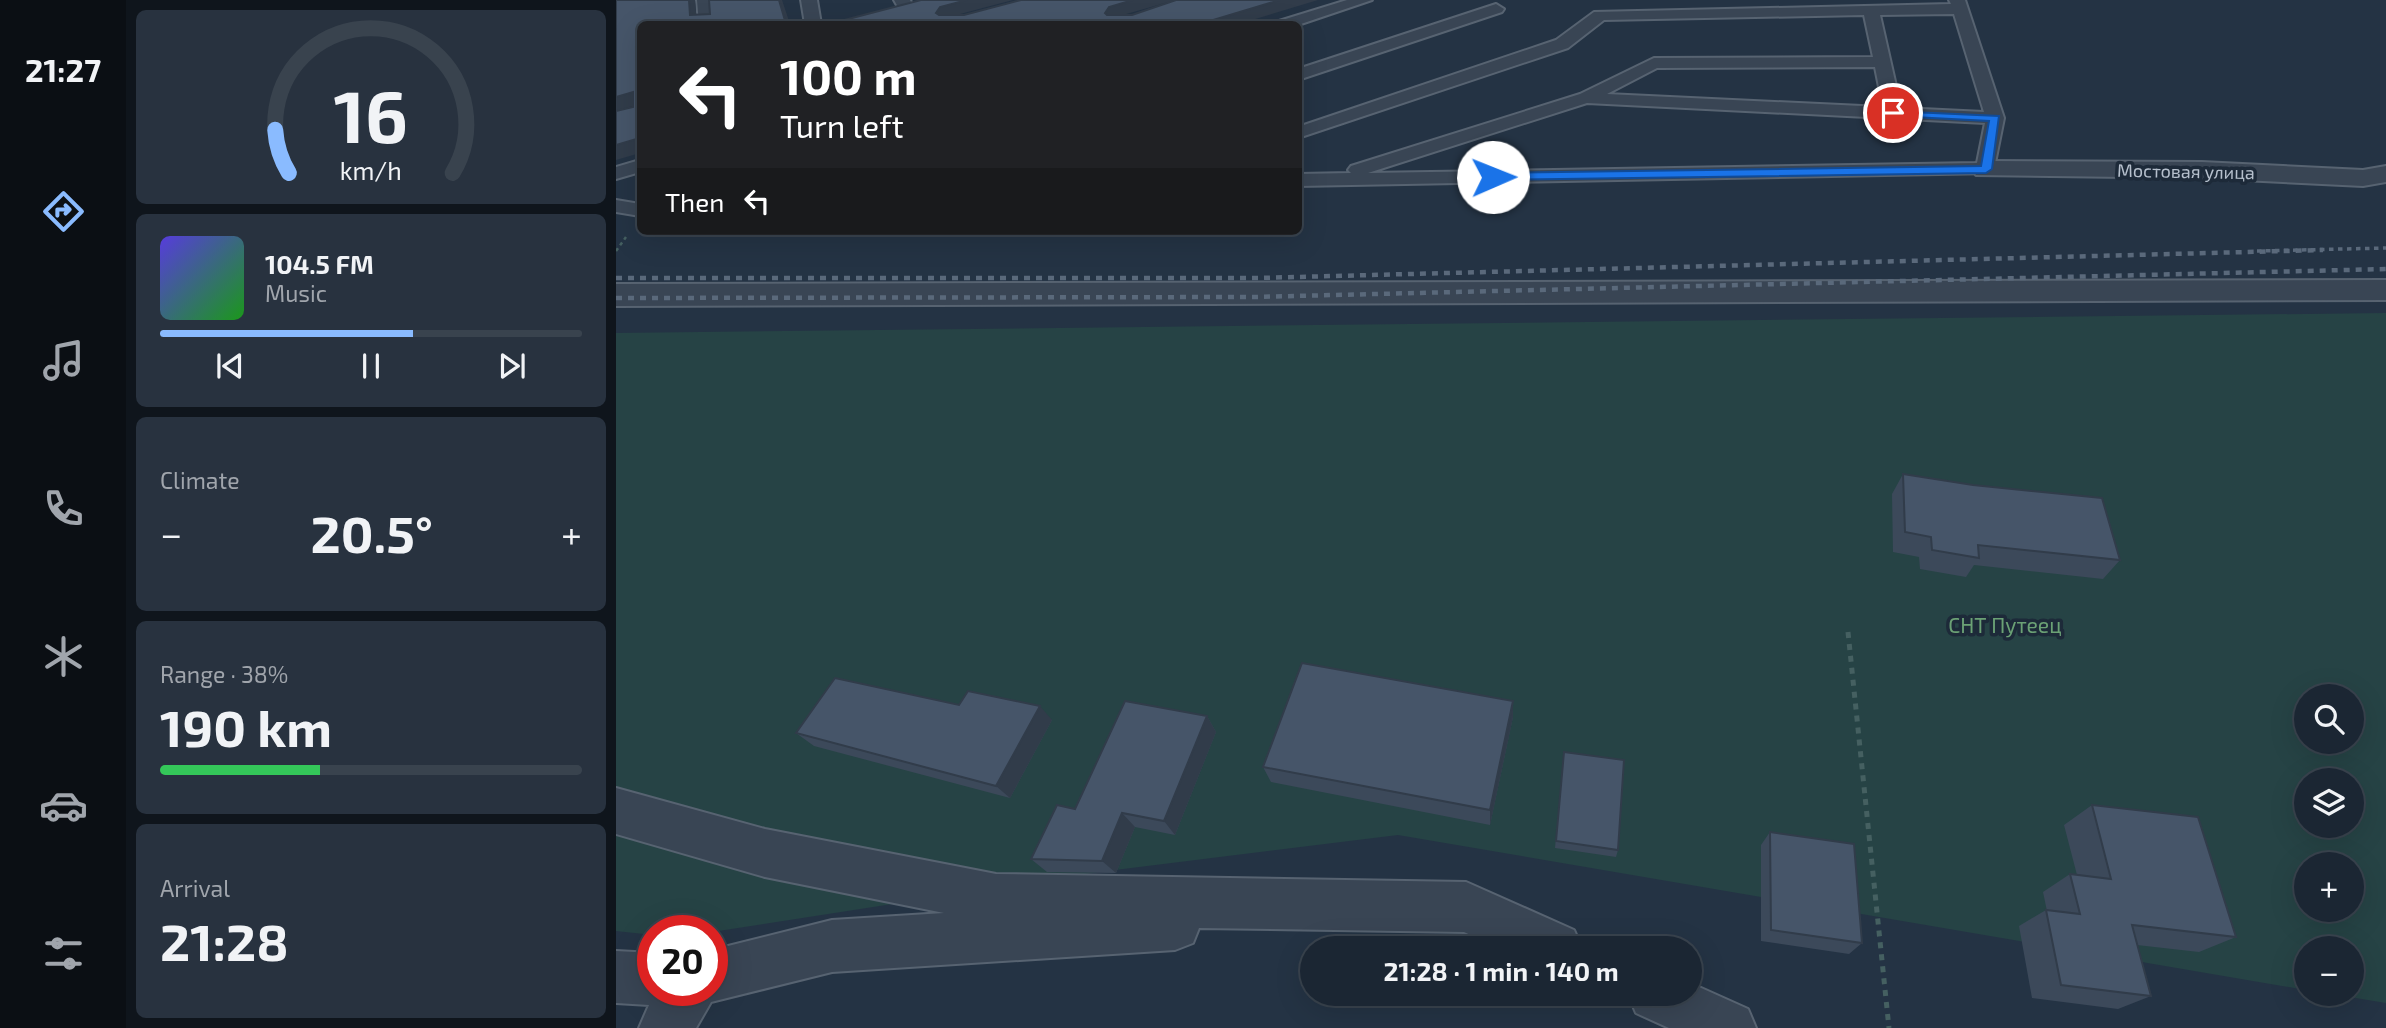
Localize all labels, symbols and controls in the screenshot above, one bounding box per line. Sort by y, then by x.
text: 100 m [780,46,917,105]
icon: left [665,49,756,140]
text: 21:27 [25,50,101,88]
text: 16 [334,70,408,158]
pin [1863,83,1923,143]
icon: arrive [1874,94,1912,132]
text: Turn left [780,106,904,144]
position arrow [1456,140,1530,214]
text: km/h [340,155,402,185]
street label: Мостовая улица [2117,159,2255,183]
icon: left [738,182,776,220]
text: Then [665,186,724,217]
icon: directions [39,187,88,236]
text: 104.5 FM [265,248,374,279]
text: Music [265,279,327,307]
icon: music [39,336,88,385]
icon: previous [211,347,249,385]
icon: pause [352,347,390,385]
icon: next [493,347,531,385]
text: Climate [160,466,240,494]
icon: phone [39,484,88,533]
text: 20.5° [310,501,433,563]
text: − [160,510,182,556]
text: + [561,510,582,556]
park label: СНТ Путеец [1948,612,2062,638]
icon: climate [39,632,88,681]
text: Range · 38% [160,660,288,688]
map controls [2294,684,2364,1006]
button: search [2294,684,2364,754]
text: 190 km [160,695,332,757]
button: layers [2294,768,2364,838]
icon: car [39,781,88,830]
button: + [2294,852,2364,922]
text: Arrival [160,874,230,902]
text: 21:28 [160,909,289,971]
speed limit sign: 20 [637,915,728,1006]
icon: filters [39,929,88,978]
button: − [2294,936,2364,1006]
text: 21:28 · 1 min · 140 m [1383,955,1619,986]

